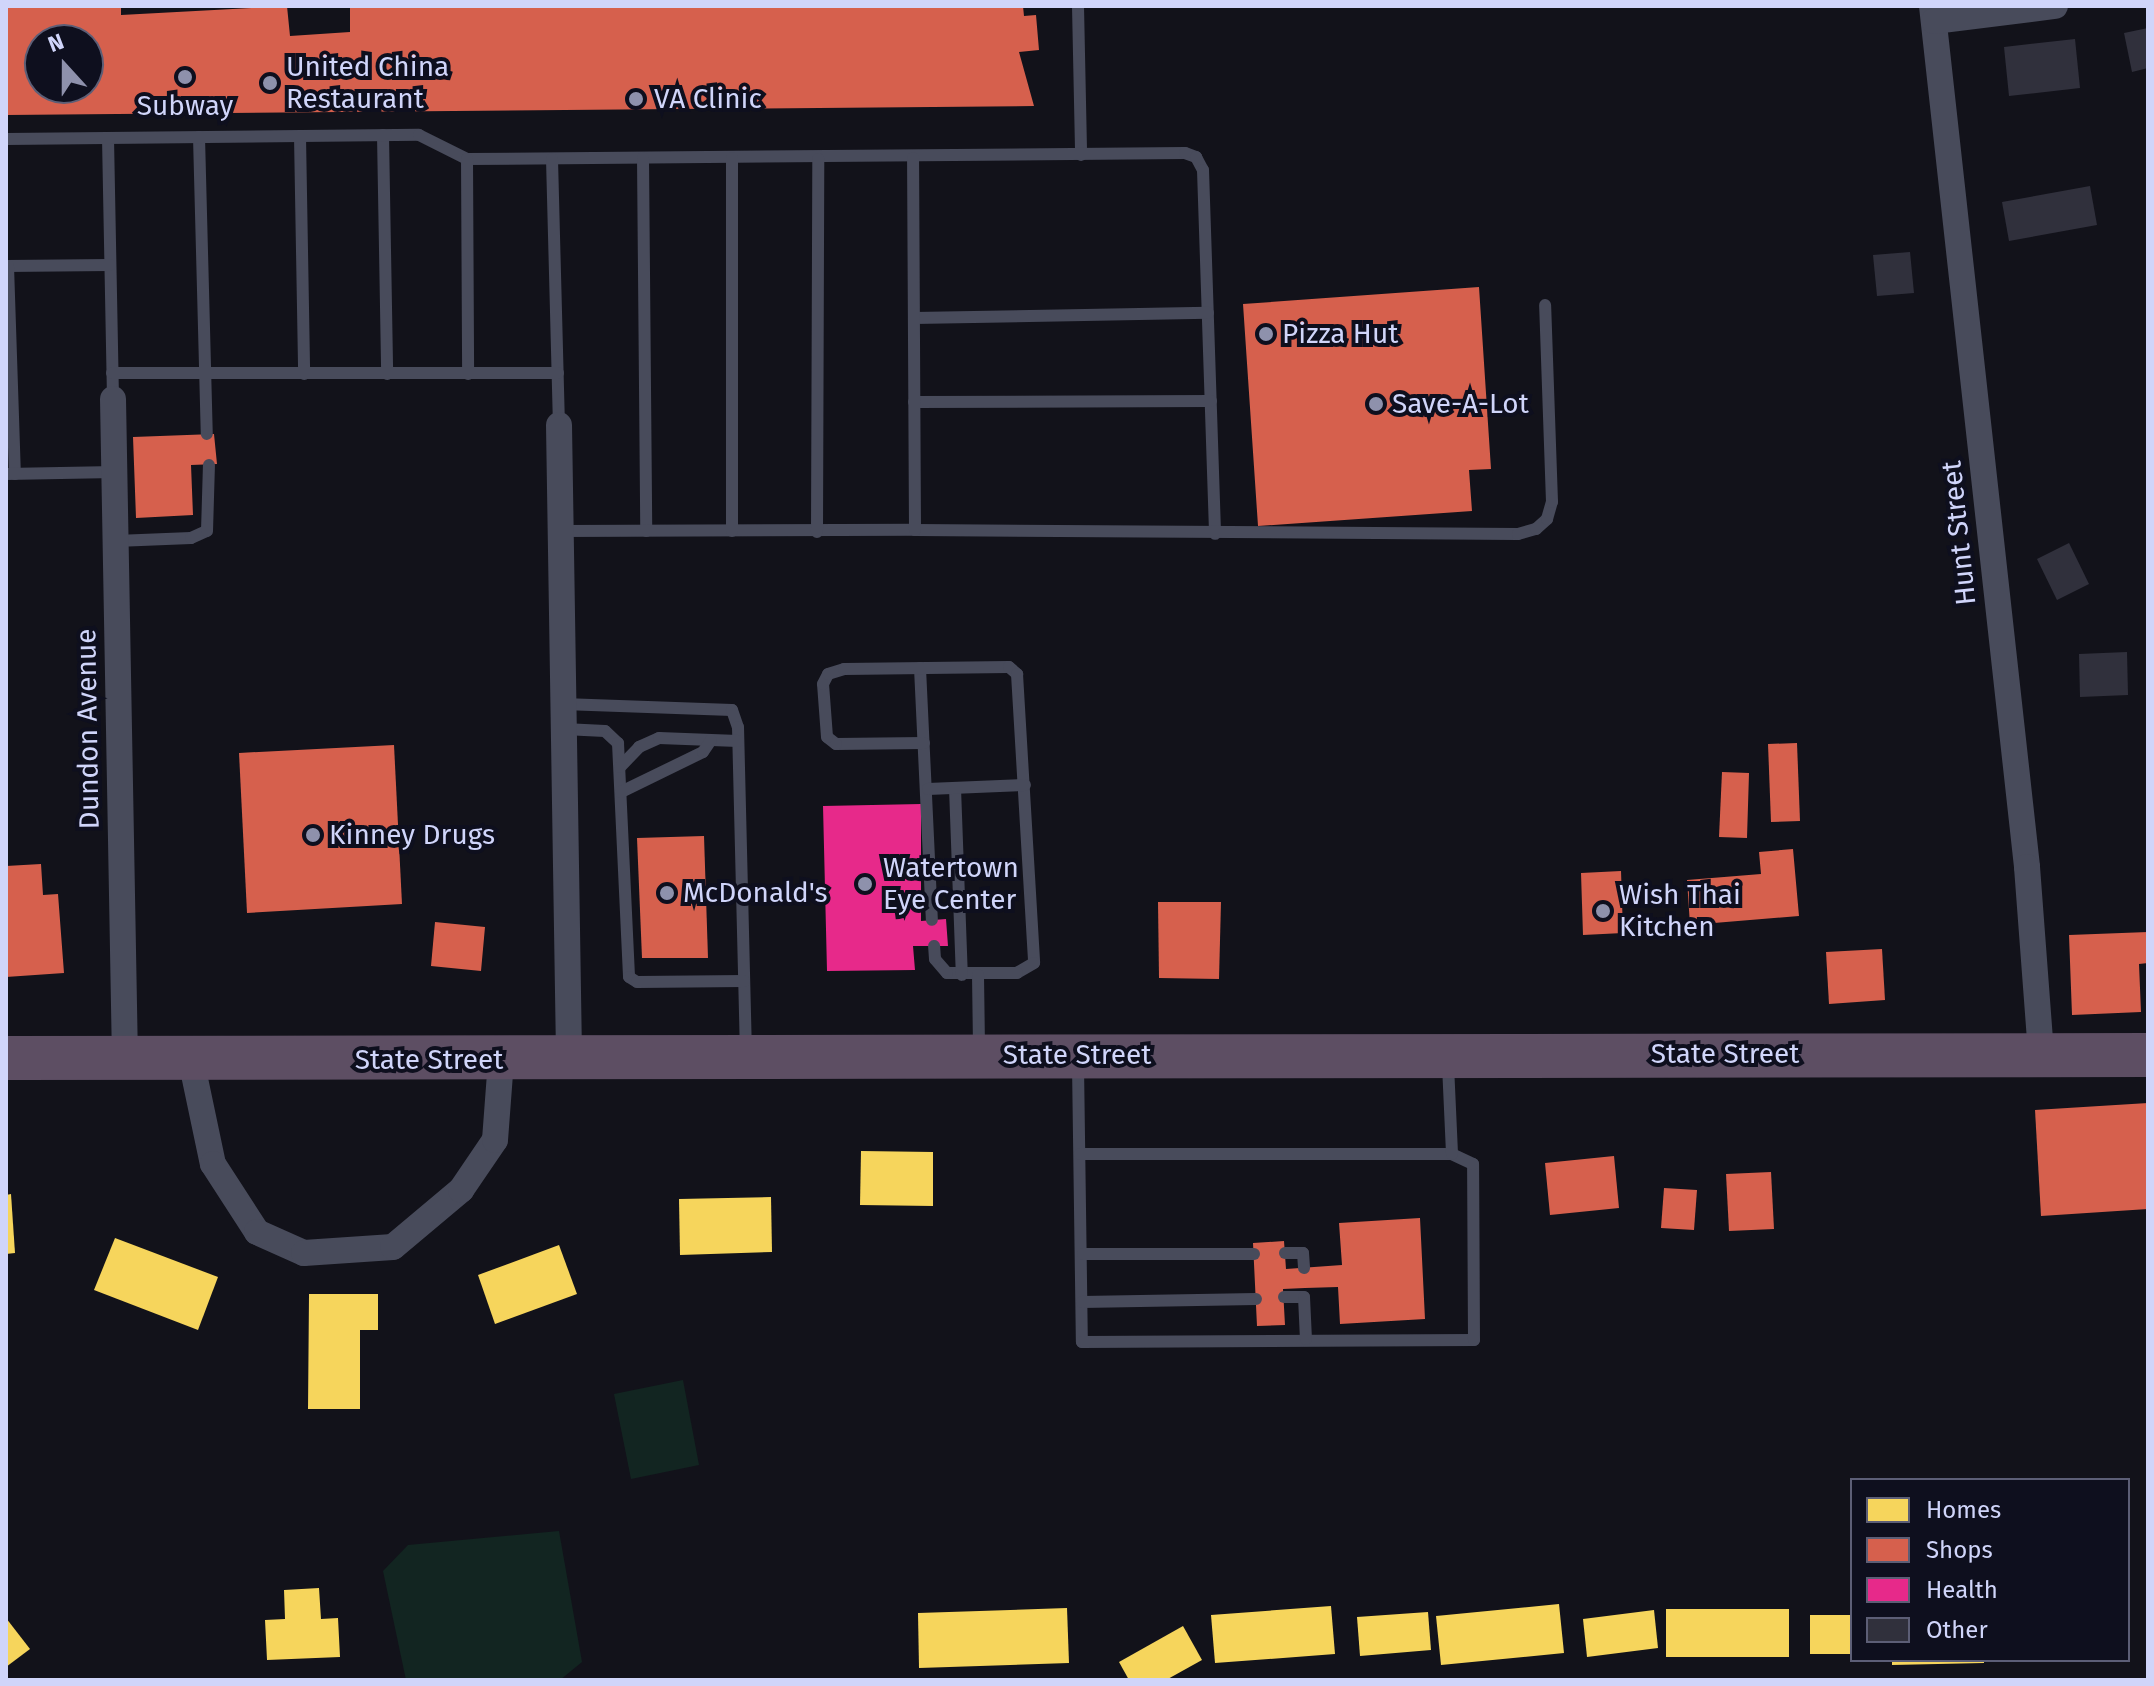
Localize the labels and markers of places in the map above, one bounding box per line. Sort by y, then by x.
place label: United China Restaurant [286,50,449,116]
marker: Subway [176,68,194,86]
marker: United China Restaurant [261,74,279,92]
place label: VA Clinic [654,82,762,116]
marker: VA Clinic [625,88,647,110]
place label: Subway [137,89,233,123]
place label: Pizza Hut [1282,317,1398,351]
marker: Pizza Hut [1257,325,1275,343]
place label: Save-A-Lot [1392,387,1529,421]
marker: Save-A-Lot [1367,395,1385,413]
place label: Kinney Drugs [329,818,495,852]
marker: Kinney Drugs [304,826,322,844]
place label: Watertown Eye Center [883,851,1019,917]
marker: Watertown Eye Center [854,873,876,895]
place label: McDonald's [683,876,828,910]
place label: Wish Thai Kitchen [1619,878,1741,944]
marker: McDonald's [658,884,676,902]
marker: Wish Thai Kitchen [1594,902,1612,920]

